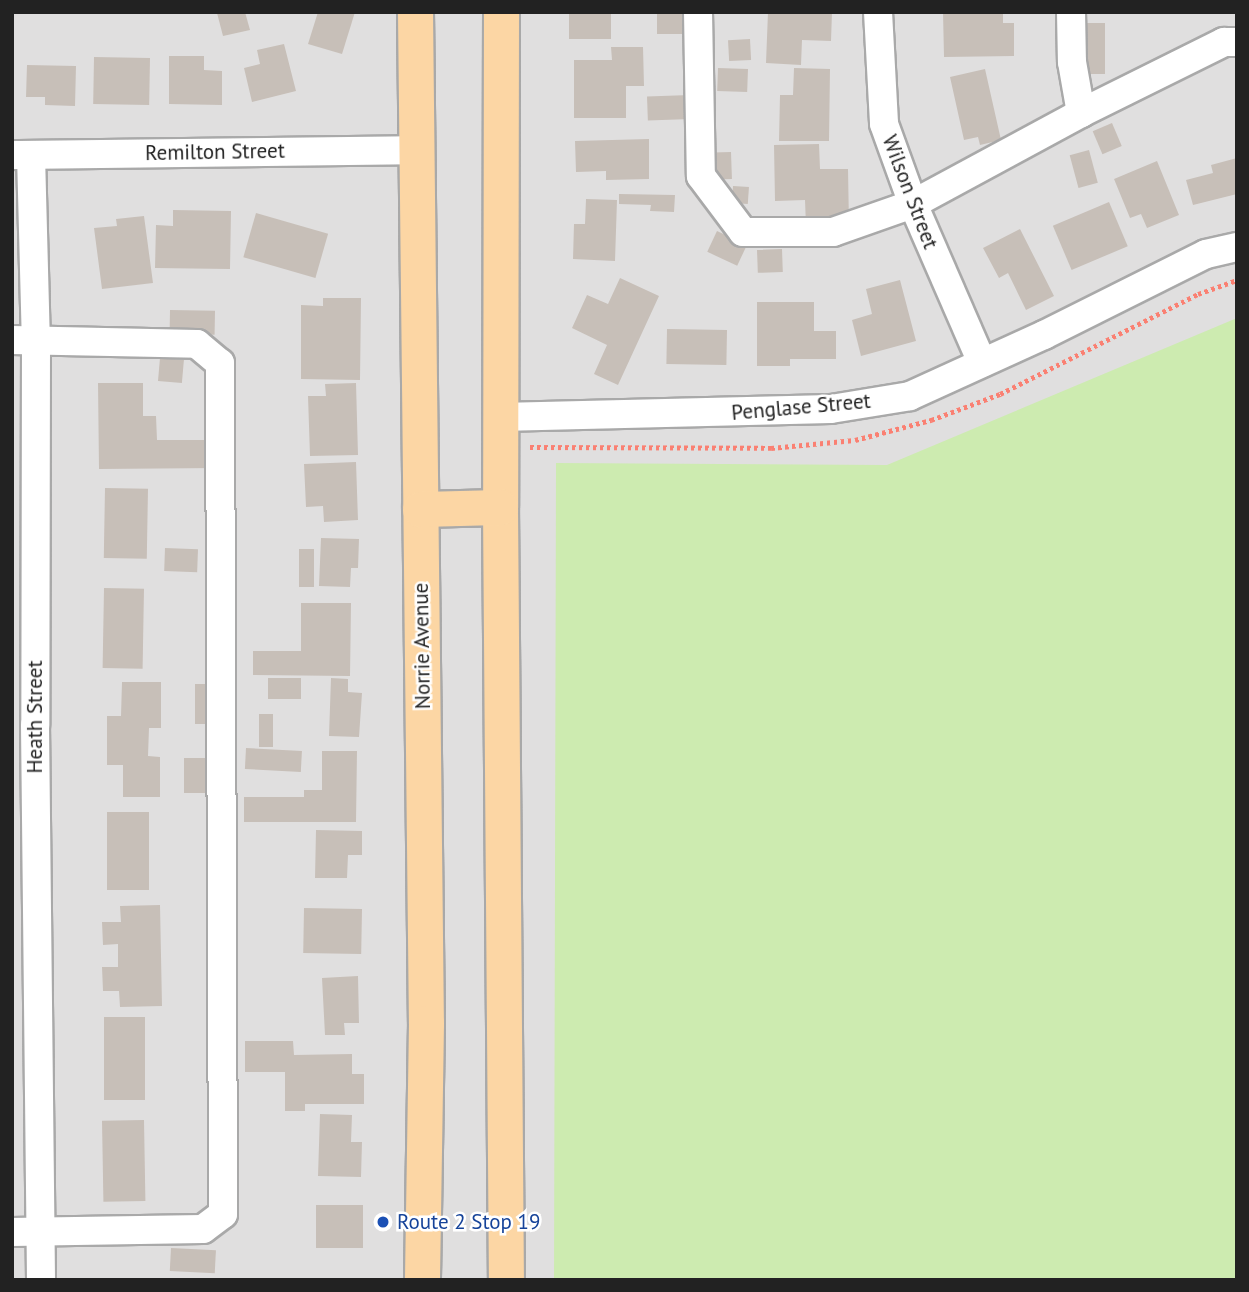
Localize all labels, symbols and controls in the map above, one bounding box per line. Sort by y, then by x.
street label: Wilson Street [877,131,943,253]
street label: Remilton Street [145,138,285,166]
street label: Penglase Street [730,388,872,426]
street label: Norrie Avenue [408,582,436,710]
street label: Heath Street [22,660,48,774]
place label: Route 2 Stop 19 [397,1209,540,1235]
marker: Route 2 Stop 19 [375,1214,391,1230]

